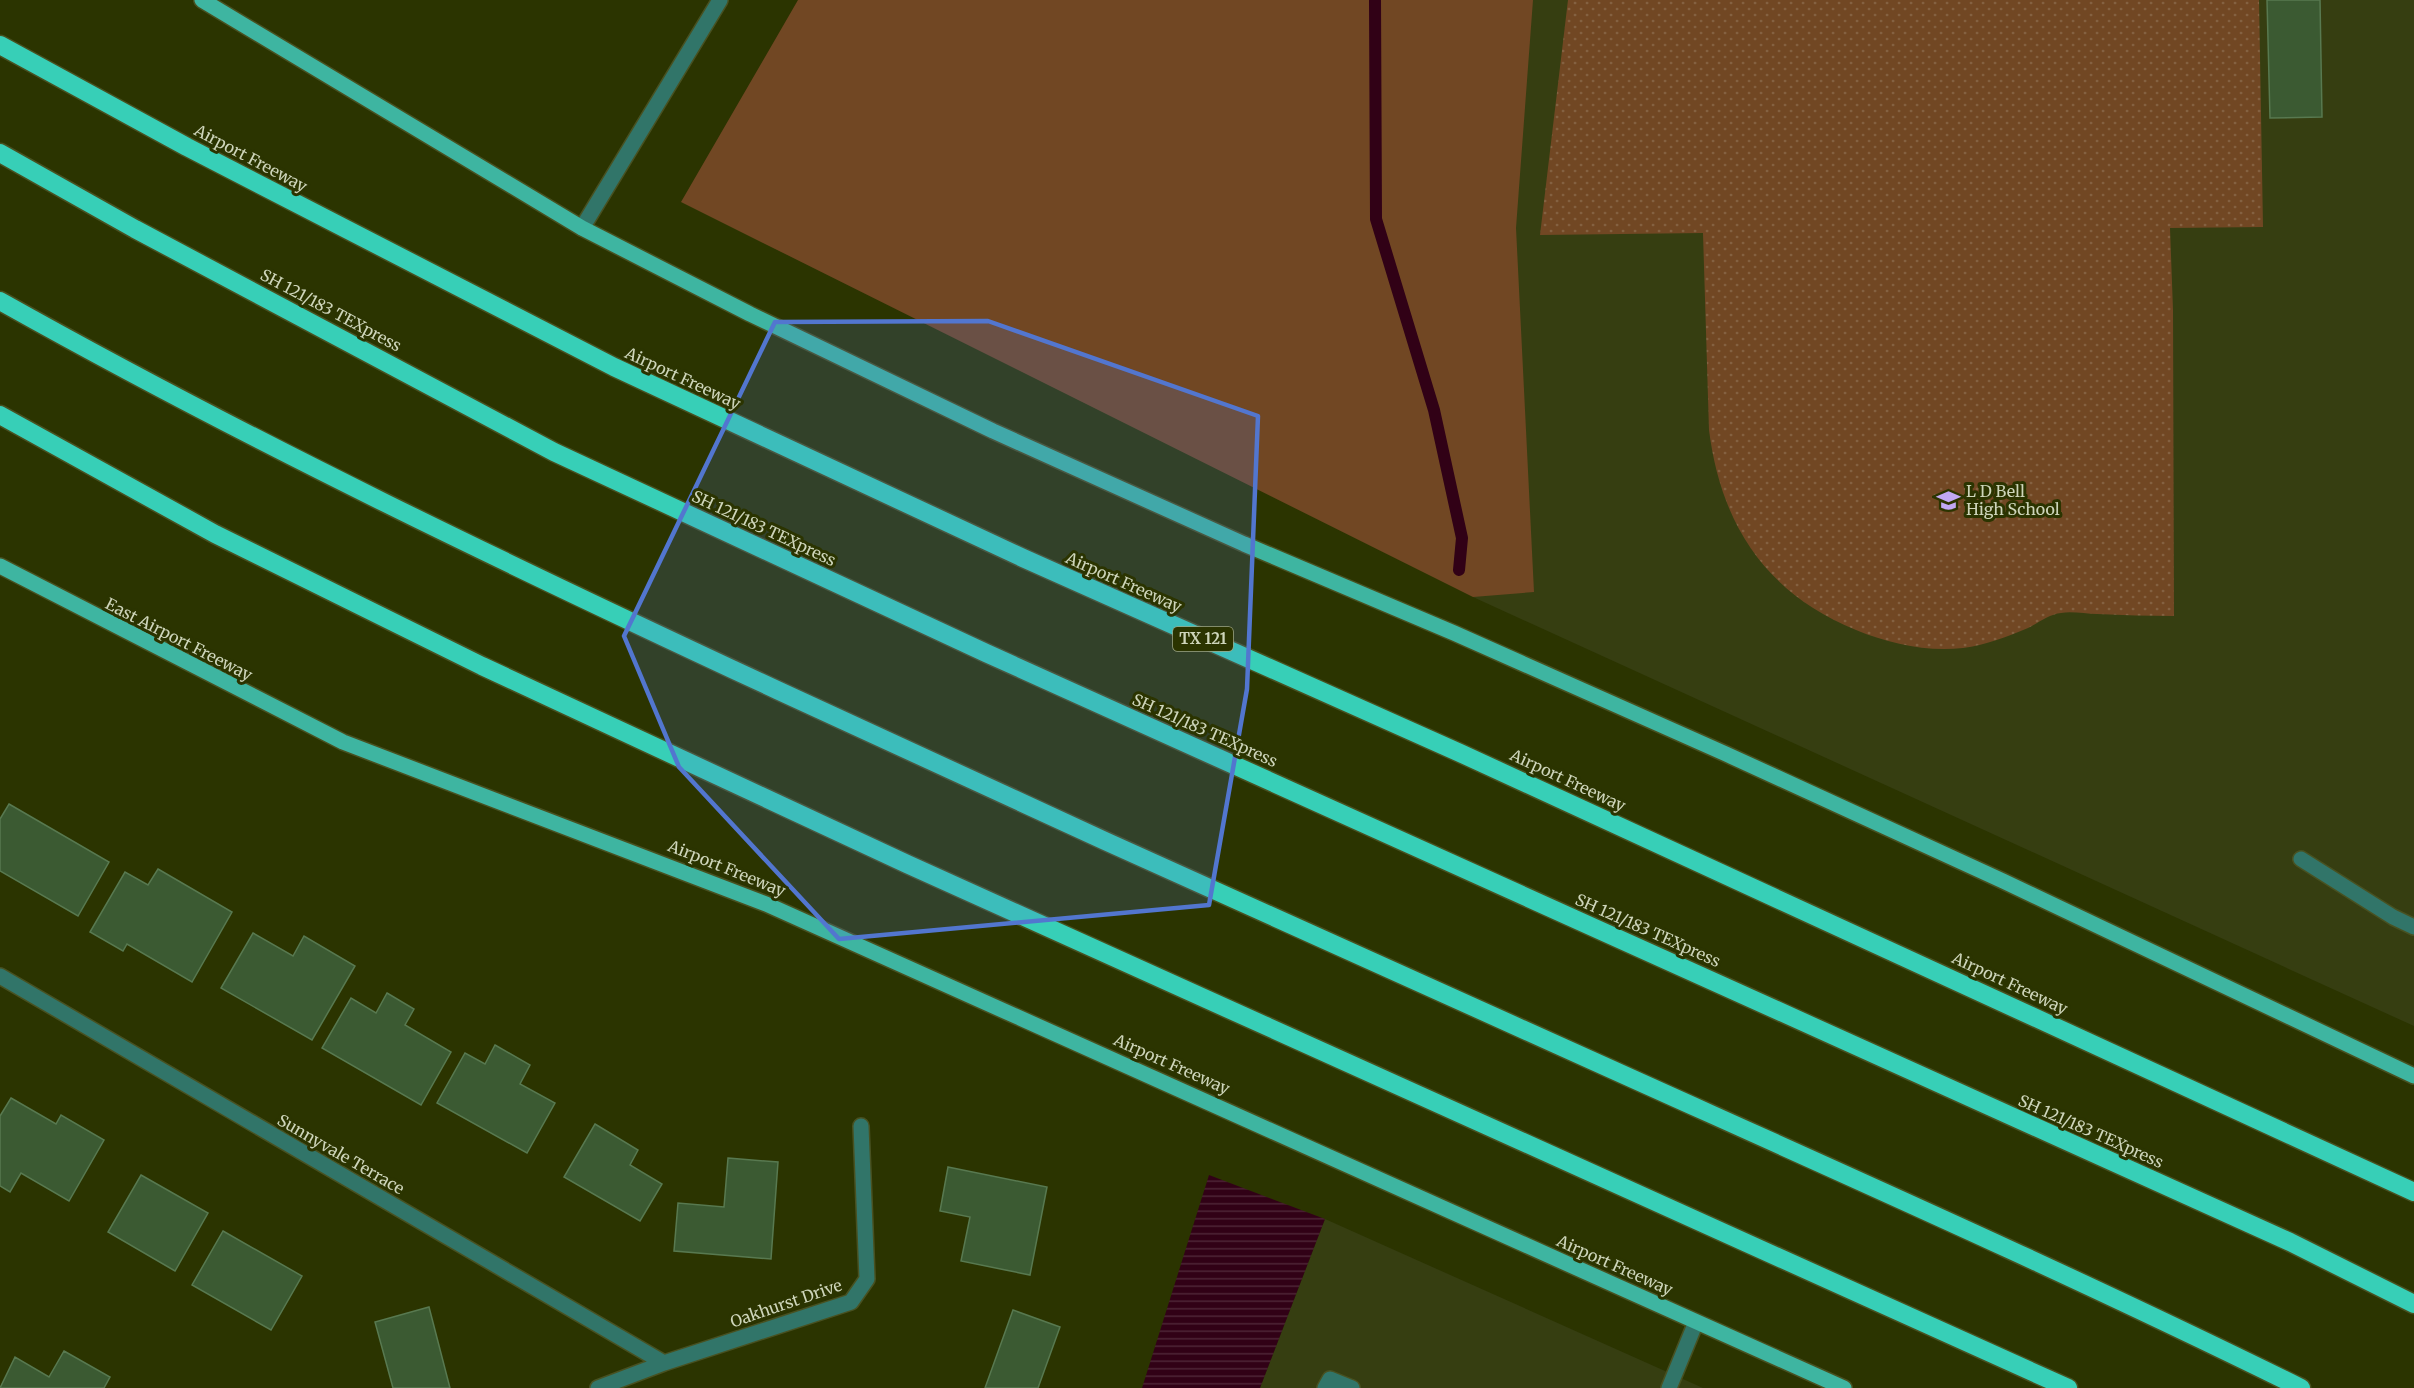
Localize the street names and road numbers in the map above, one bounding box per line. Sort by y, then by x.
street label: Airport Freeway [190,119,311,196]
street label: SH 121/183 TEXpress [257,264,405,356]
street label: Airport Freeway [621,342,744,414]
street label: SH 121/183 TEXpress [689,486,839,570]
street label: Airport Freeway [1062,547,1186,617]
street label: East Airport Freeway [102,593,256,685]
road number: TX 121 [1173,627,1233,651]
street label: SH 121/183 TEXpress [1129,689,1281,771]
street label: Airport Freeway [1506,744,1629,816]
street label: Airport Freeway [664,835,789,901]
street label: SH 121/183 TEXpress [1572,889,1724,971]
street label: Airport Freeway [1948,947,2071,1019]
street label: Airport Freeway [1110,1029,1234,1099]
street label: SH 121/183 TEXpress [2015,1090,2167,1172]
street label: Sunnyvale Terrace [274,1110,408,1198]
street label: Airport Freeway [1553,1230,1677,1300]
street label: Oakhurst Drive [728,1275,844,1331]

